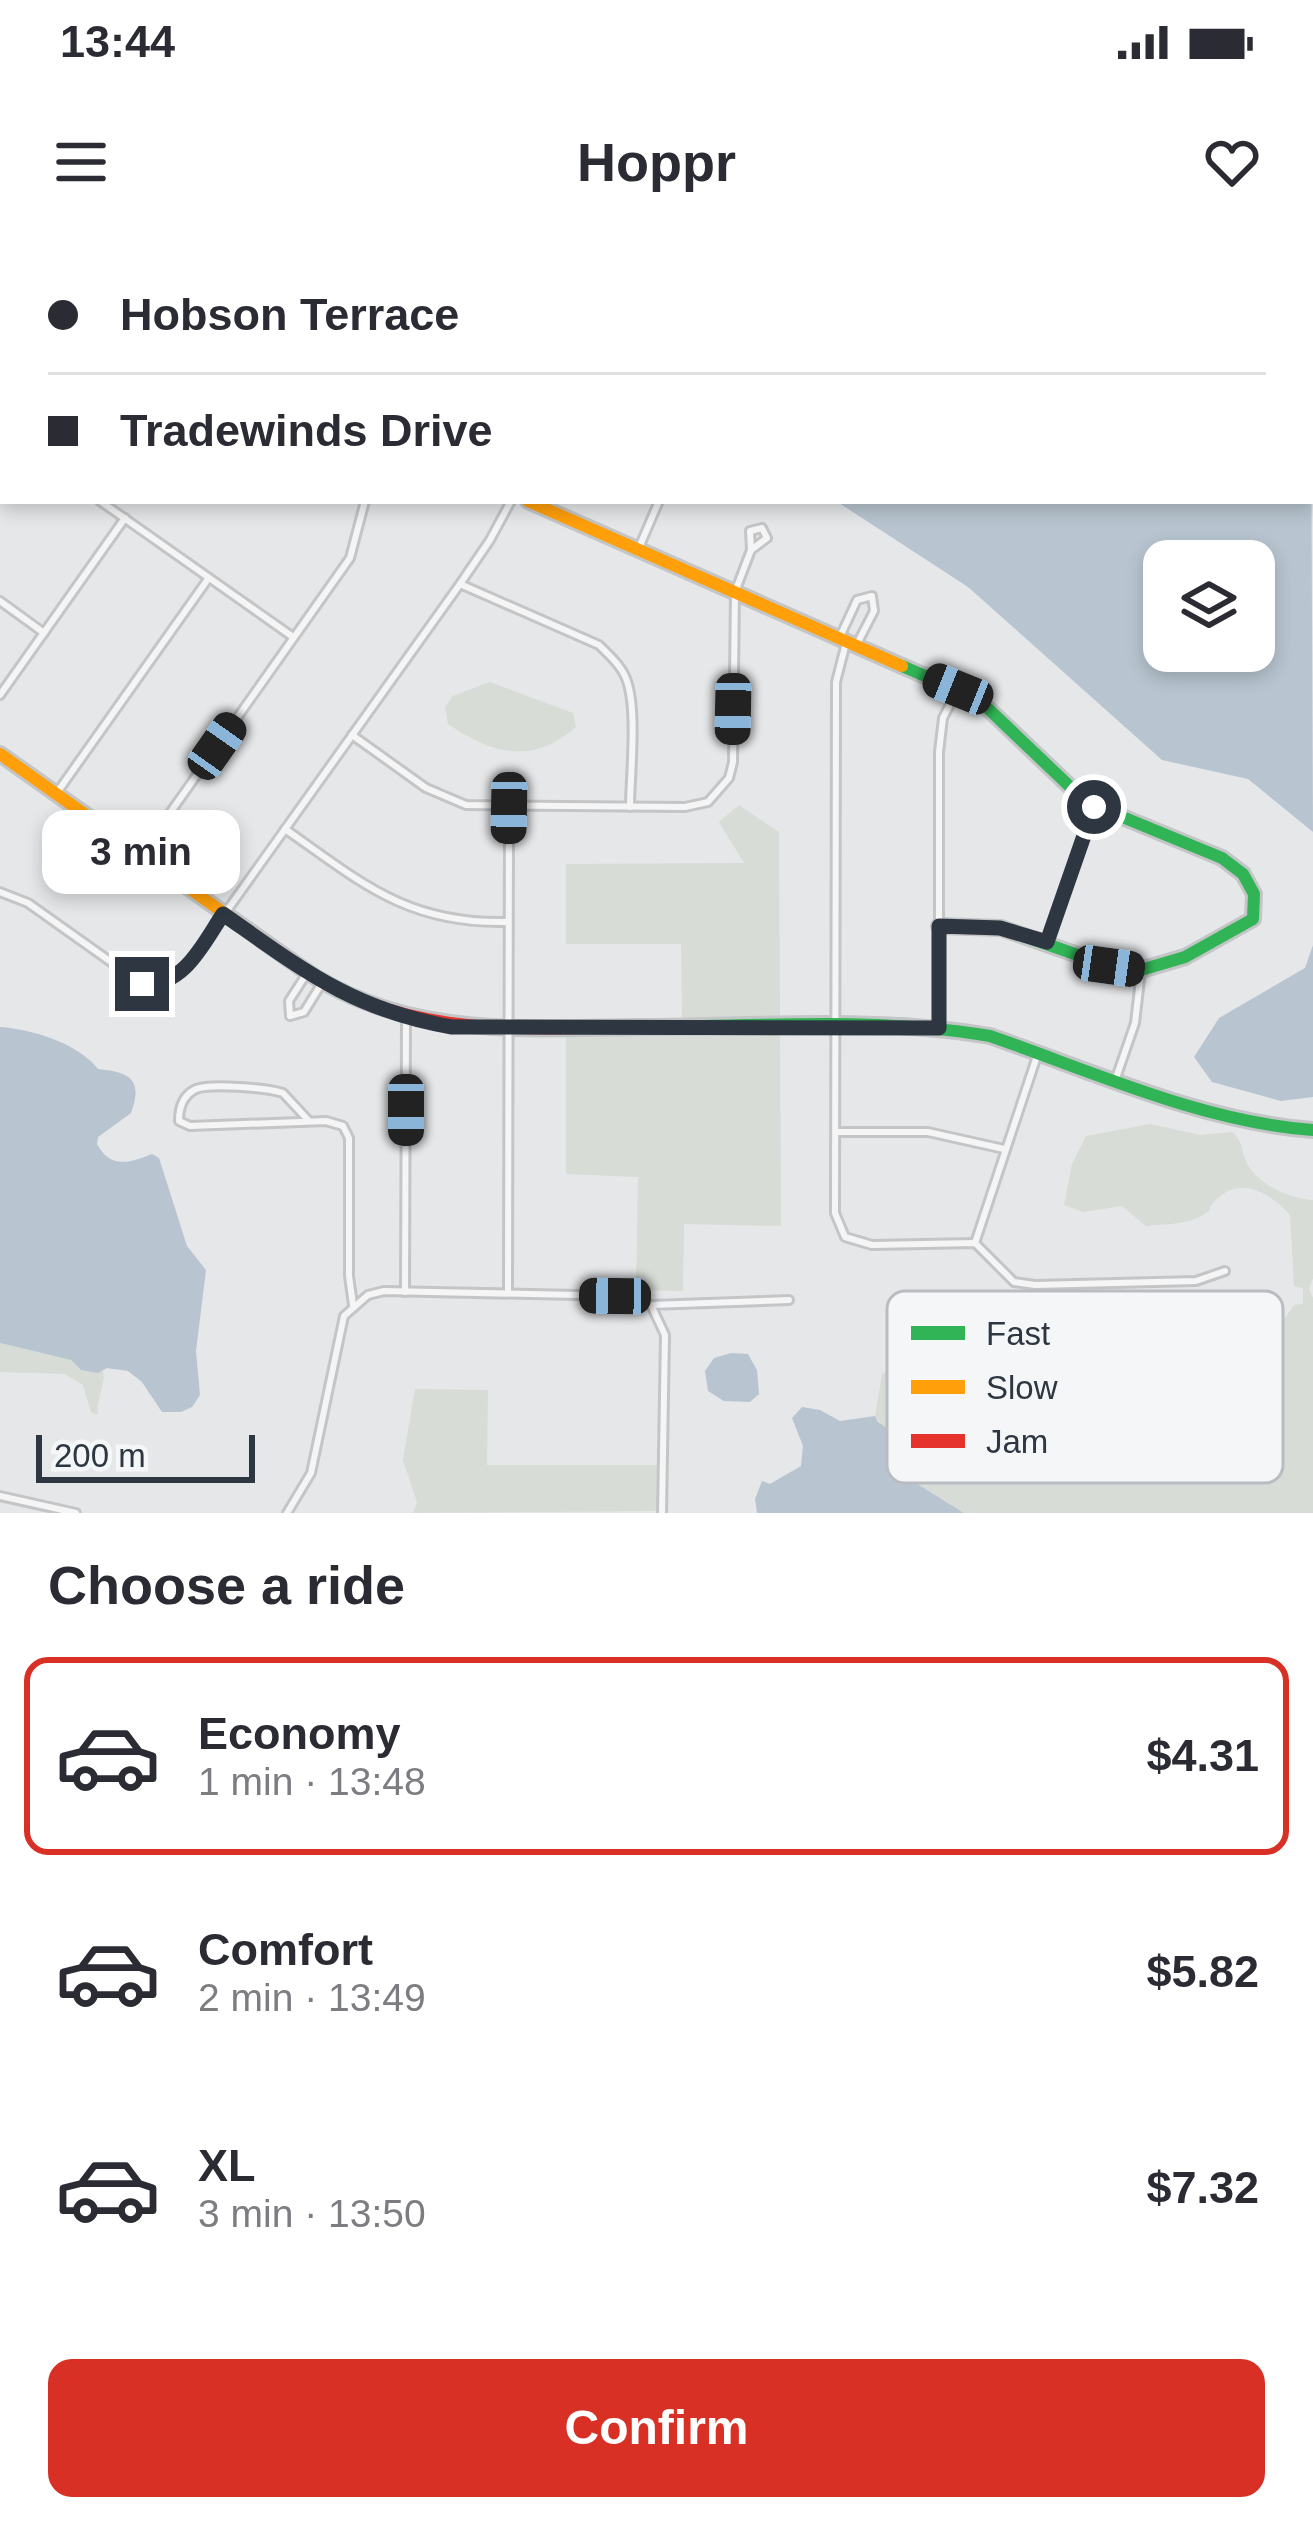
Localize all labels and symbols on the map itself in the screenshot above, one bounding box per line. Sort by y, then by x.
car [918,659,998,719]
car [714,673,752,745]
car [182,706,252,786]
car [490,772,528,844]
route start [1067,780,1121,834]
callout: 3 min [43,810,241,894]
car [1071,943,1147,989]
route end [115,957,169,1011]
car [388,1074,424,1146]
car [579,1277,651,1315]
legend [887,1291,1283,1483]
text: Fast [986,1315,1050,1352]
text: Slow [986,1369,1058,1406]
text: Jam [986,1423,1048,1460]
scale bar [36,1429,255,1482]

